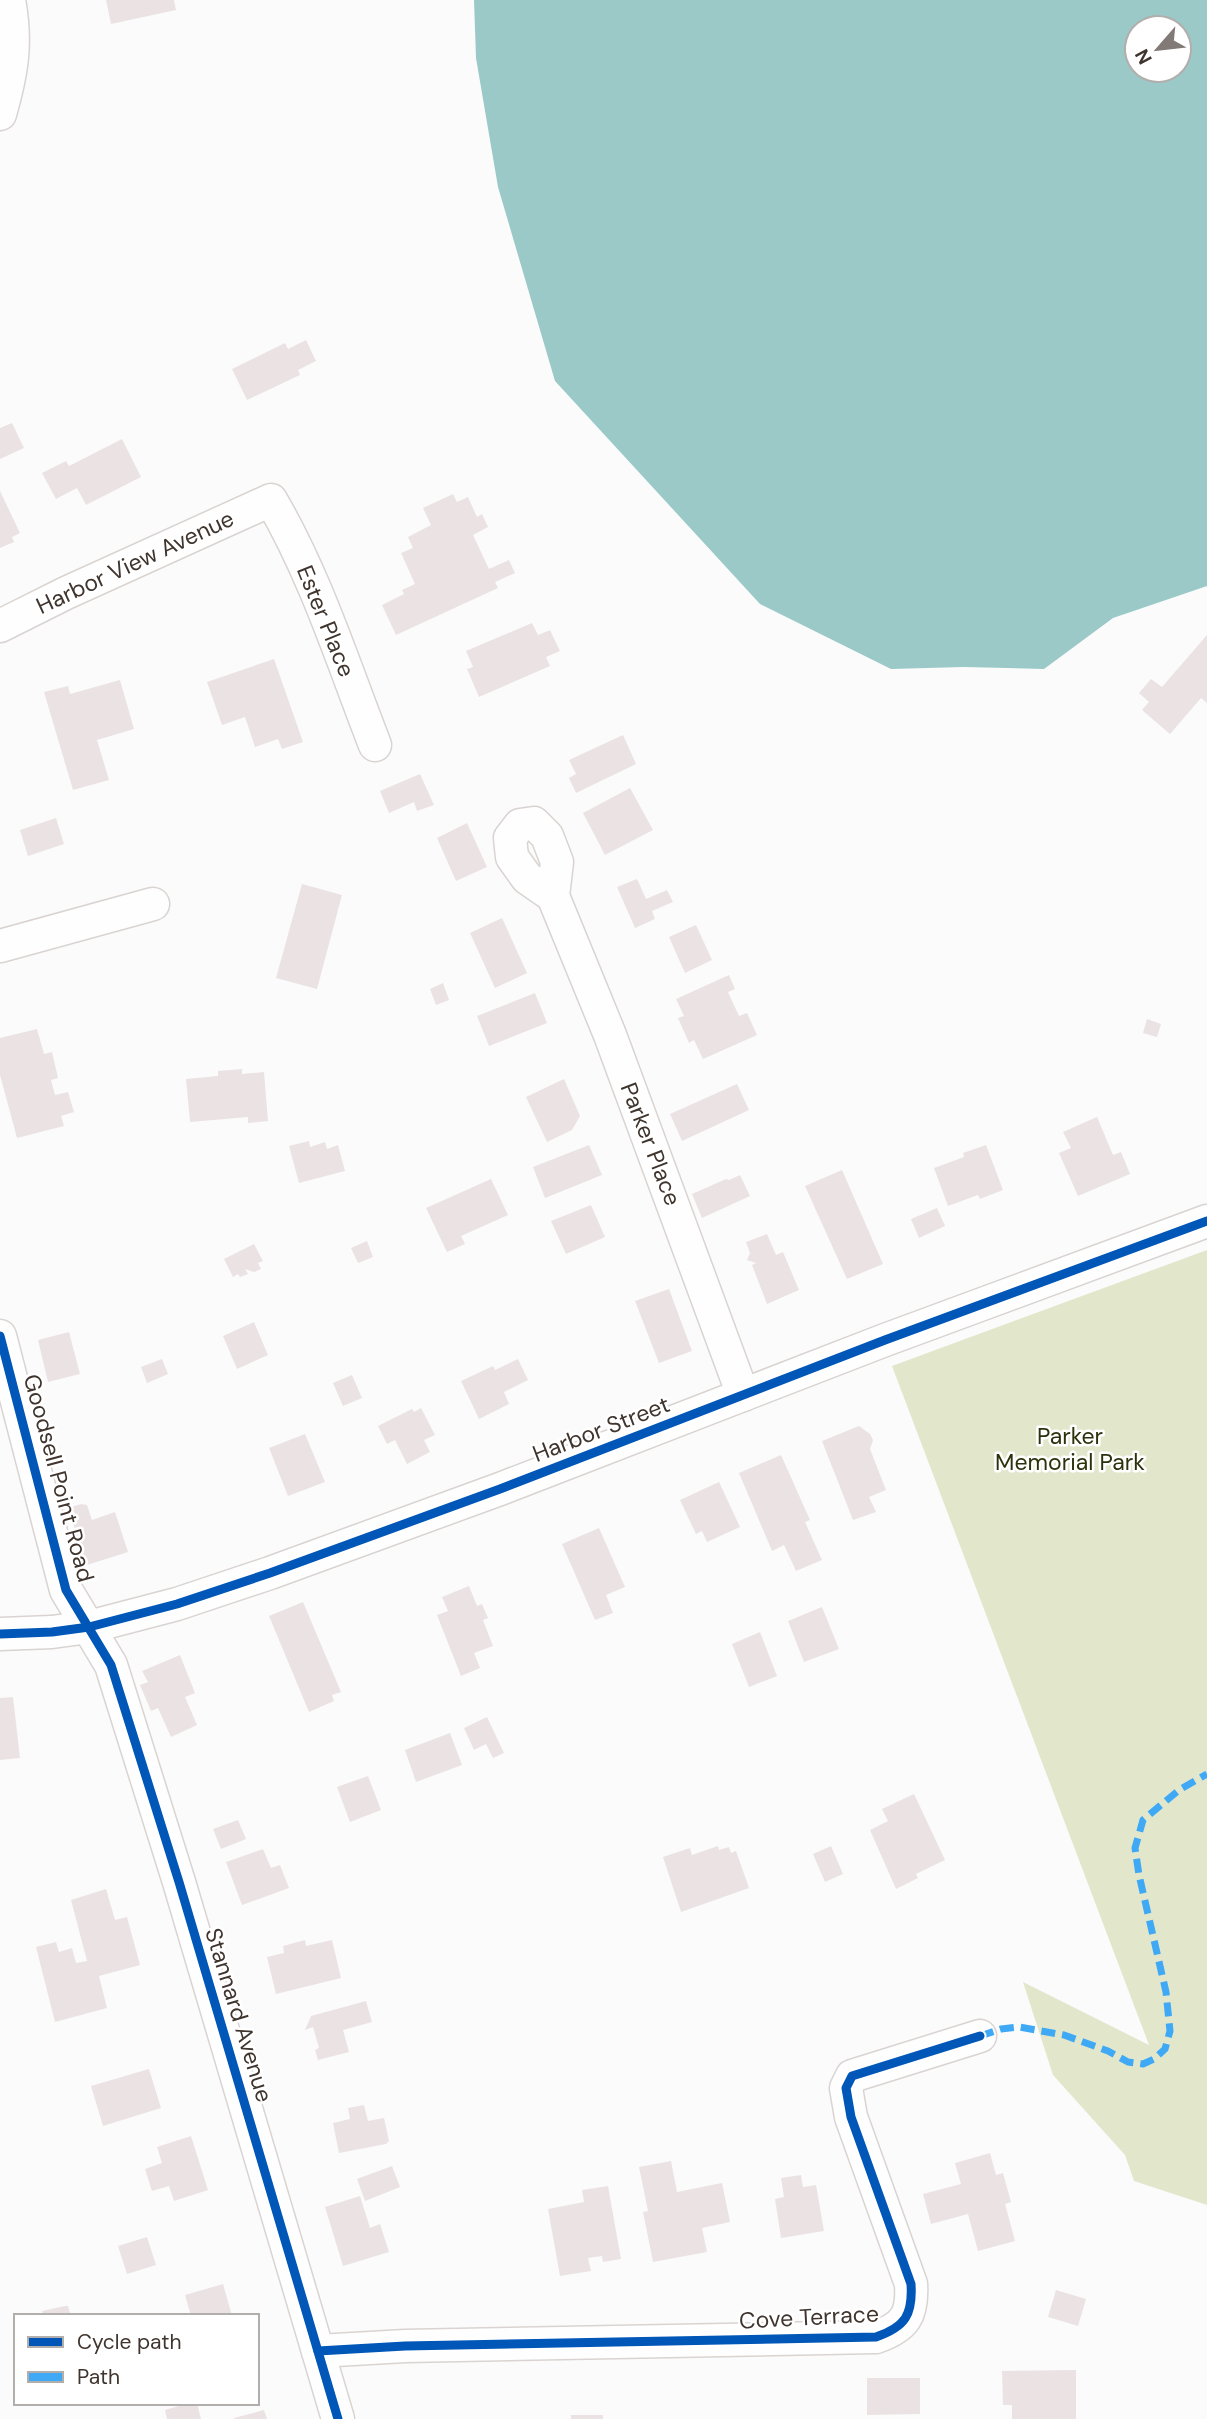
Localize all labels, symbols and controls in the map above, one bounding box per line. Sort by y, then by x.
north arrow [1123,14,1193,84]
text: N [1129,45,1158,69]
street label: Harbor View Avenue [31,503,239,621]
street label: Ester Place [290,561,362,681]
street label: Parker Place [614,1078,688,1210]
street label: Goodsell Point Road [17,1371,101,1585]
street label: Harbor Street [528,1389,674,1469]
park label: Parker Memorial Park [995,1421,1145,1477]
street label: Stannard Avenue [198,1924,280,2106]
street label: Cove Terrace [738,2298,880,2336]
legend [14,2314,259,2405]
text: Cycle path [77,2328,182,2356]
text: Path [77,2363,120,2391]

